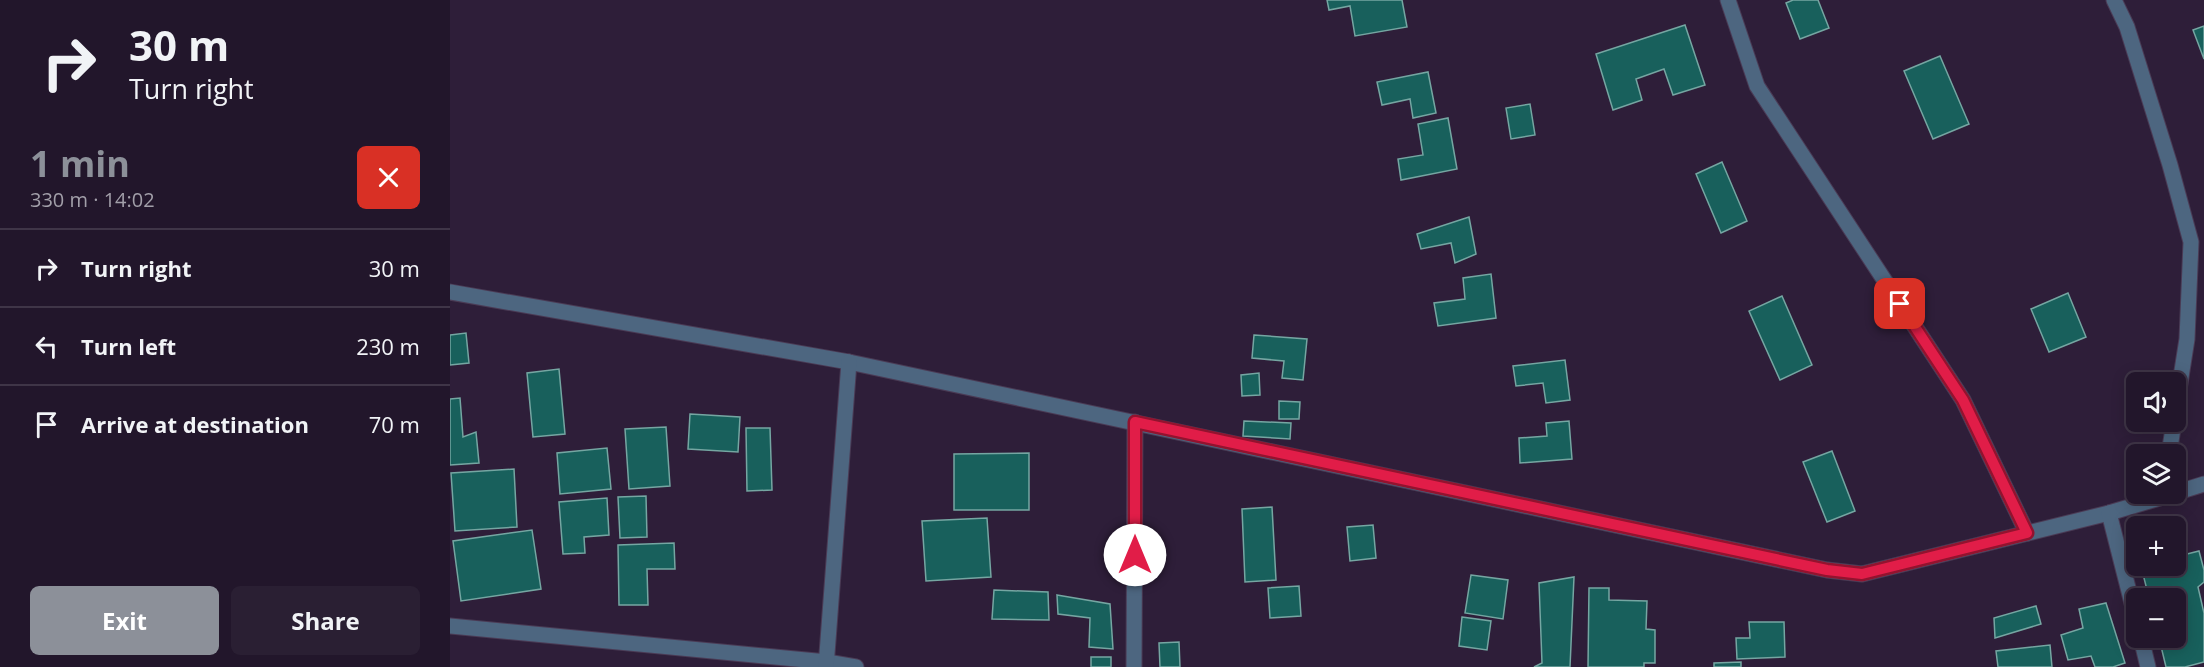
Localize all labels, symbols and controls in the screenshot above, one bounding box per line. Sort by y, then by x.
text: 30 m [129,16,229,73]
icon: right [30,24,108,102]
text: Turn right [129,70,254,107]
text: 1 min [30,139,130,188]
button: close [357,146,420,209]
text: 330 m · 14:02 [30,186,155,213]
icon: right [30,252,63,285]
text: Turn right [81,253,192,283]
text: 30 m [369,253,420,283]
pin [1874,278,1925,329]
icon: arrive [1883,287,1916,320]
icon: left [30,330,63,363]
text: Turn left [81,331,176,361]
text: 230 m [356,331,420,361]
map controls [2126,372,2186,648]
button: sound [2126,372,2186,432]
icon: arrive [30,408,63,441]
text: Arrive at destination [81,409,309,439]
text: 70 m [369,409,420,439]
button: layers [2126,444,2186,504]
button: + [2126,516,2186,576]
position arrow [1103,523,1167,587]
button: Exit [30,586,219,655]
button: Share [231,586,420,655]
button: − [2126,588,2186,648]

